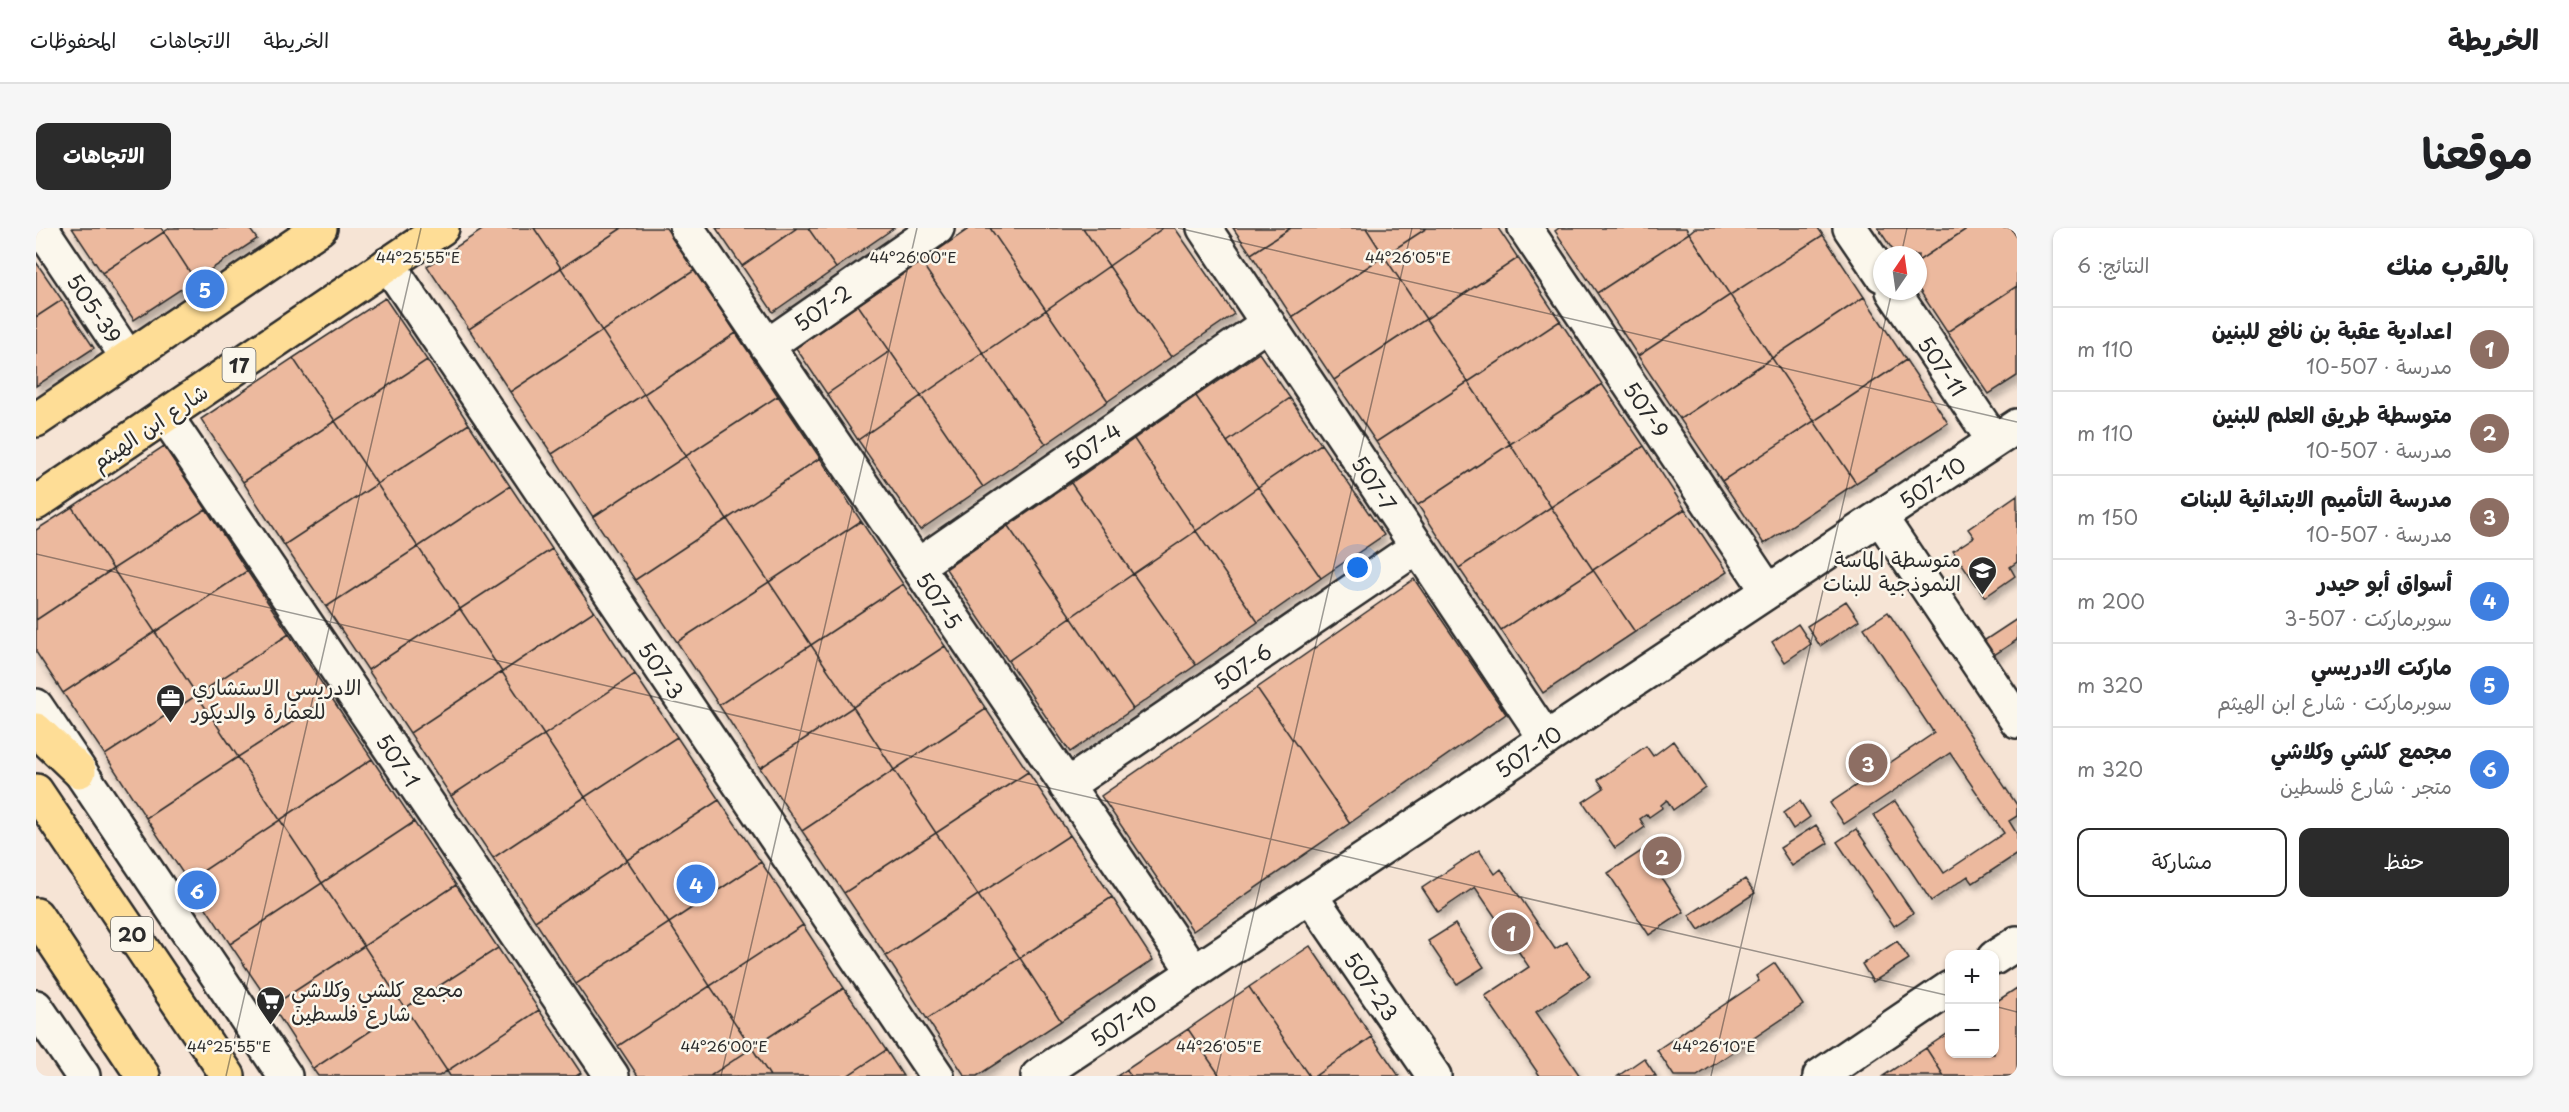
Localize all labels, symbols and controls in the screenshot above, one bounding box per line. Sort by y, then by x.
text: الخريطة [2448,17,2539,60]
text: المحفوظات [30,23,116,55]
text: الاتجاهات [149,23,231,55]
text: الخريطة [264,23,329,55]
text: موقعنا [2422,120,2533,183]
button: الاتجاهات [36,123,171,190]
text: 44°25'55"E [376,245,460,268]
text: 44°26'00"E [869,245,957,268]
text: 44°26'05"E [1365,245,1451,268]
text: بالقرب منك [2387,245,2509,284]
north arrow [1873,246,1927,300]
text: النتائج: 6 [2077,250,2149,280]
pin: 5 [186,266,224,312]
street label: 505-39 [60,267,130,349]
street label: 507-2 [787,276,857,338]
text: اعدادية عقبة بن نافع للبنين [2212,313,2452,346]
street label: 507-11 [1911,329,1975,403]
text: 110 m [2077,334,2133,364]
text: 1 [2485,334,2494,364]
road number: 17 [222,348,256,382]
text: مدرسة · 507-10 [2306,351,2452,381]
street label: 507-9 [1616,374,1678,444]
street label: شارع ابن الهيثم [84,375,215,479]
text: متوسطة طريق العلم للبنين [2212,397,2452,430]
street label: 507-4 [1057,414,1127,476]
text: 110 m [2077,418,2133,448]
text: 2 [2482,418,2497,448]
text: مدرسة · 507-10 [2306,435,2452,465]
street label: 507-10 [1892,448,1972,516]
street label: 507-7 [1345,449,1405,517]
text: مدرسة التأميم الابتدائية للبنات [2180,481,2452,514]
text: 150 m [2077,502,2138,532]
text: 3 [2483,502,2496,532]
text: مدرسة · 507-10 [2306,519,2452,549]
place label: متوسطة الماسة النموذجية للبنات [1823,542,1961,598]
your location [1343,553,1372,582]
school or university icon: متوسطة الماسة النموذجية للبنات [1966,554,1998,596]
street label: 507-5 [909,565,971,635]
text: أسواق أبو حيدر [2318,565,2452,598]
text: 200 m [2077,586,2145,616]
text: 4 [2483,586,2496,616]
text: سوبرماركت · 507-3 [2284,603,2452,633]
street label: 507-3 [631,635,693,705]
street label: 507-6 [1206,635,1278,697]
text: ماركت الادريسي [2311,649,2452,682]
place label: الادريسي الاستشاري للعمارة والديكور [190,670,362,726]
text: 320 m [2077,670,2143,700]
text: 5 [2483,670,2496,700]
office icon: الادريسي الاستشاري للعمارة والديكور [155,682,187,724]
text: سوبرماركت · شارع ابن الهيثم [2217,687,2452,717]
street label: 507-10 [1488,717,1568,785]
street label: 507-1 [369,727,429,793]
text: مجمع كلشي وكلاشي [2271,733,2452,766]
pin: 3 [1848,740,1888,786]
text: 320 m [2077,754,2143,784]
text: 6 [2482,754,2497,784]
text: متجر · شارع فلسطين [2280,771,2452,801]
button: مشاركة [2077,828,2287,897]
button: حفظ [2299,828,2509,897]
pin: 2 [1642,834,1682,878]
pin: 4 [676,862,716,906]
pin: 6 [178,868,216,912]
pin: 1 [1492,910,1530,954]
road number: 20 [111,917,153,951]
street label: 507-23 [1337,945,1407,1027]
map controls [1945,950,1999,1058]
button: + [1945,950,1999,1004]
place label: مجمع كلشي وكلاشي شارع فلسطين [291,972,464,1029]
supermarket icon: مجمع كلشي وكلاشي شارع فلسطين [254,984,286,1026]
street label: 507-10 [1083,986,1163,1054]
button: − [1945,1004,1999,1058]
text: 44°25'55"E [187,1034,271,1057]
text: 44°26'00"E [680,1034,768,1057]
text: 44°26'05"E [1176,1034,1262,1057]
text: 44°26'10"E [1672,1034,1756,1057]

